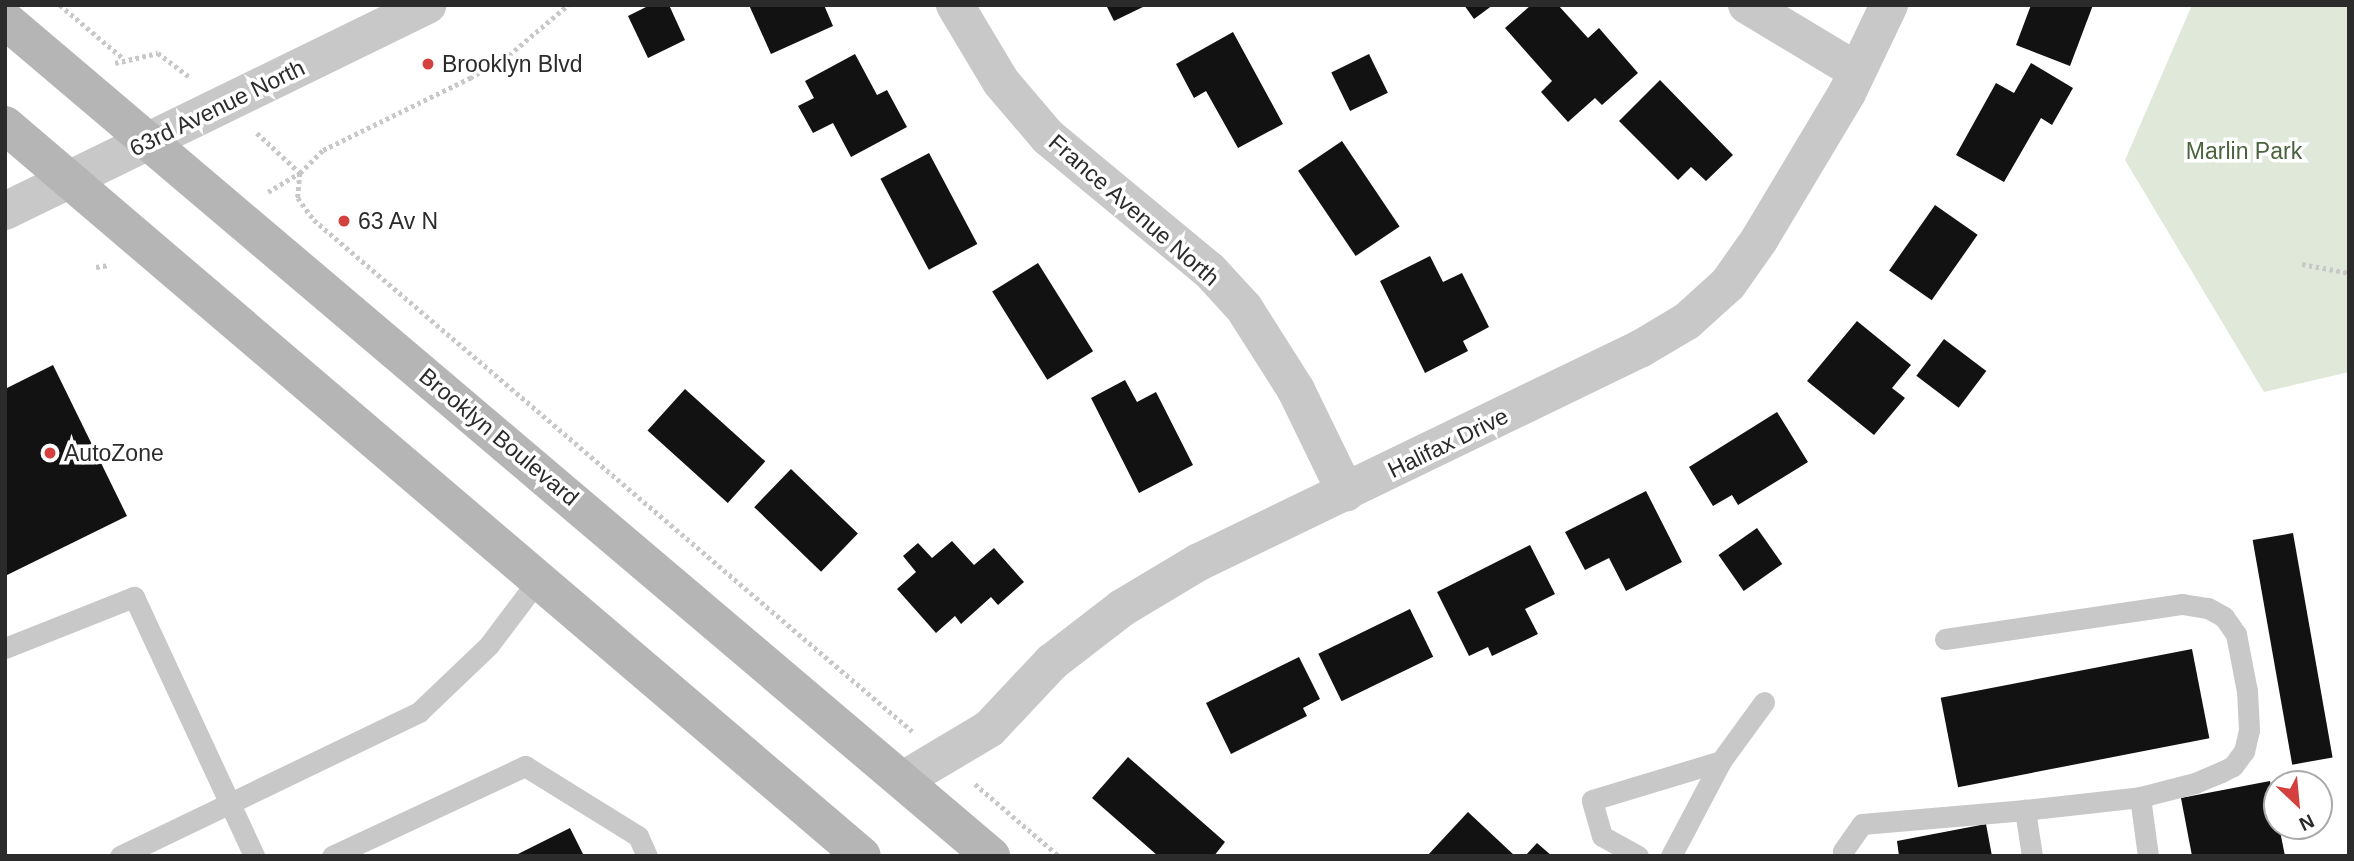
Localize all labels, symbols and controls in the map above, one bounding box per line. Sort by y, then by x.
place label: Brooklyn Blvd [442,50,583,78]
street label: 63rd Avenue North [124,53,310,163]
marker: Brooklyn Blvd [420,56,436,72]
street label: France Avenue North [1043,128,1225,292]
park label: Marlin Park [2186,137,2302,165]
place label: 63 Av N [358,207,439,235]
marker: 63 Av N [336,213,352,229]
street label: Brooklyn Boulevard [414,362,584,512]
street label: Halifax Drive [1383,402,1513,484]
place label: AutoZone [64,439,164,467]
marker: AutoZone [42,445,58,461]
north arrow [2263,770,2333,840]
text: N [2296,810,2317,835]

